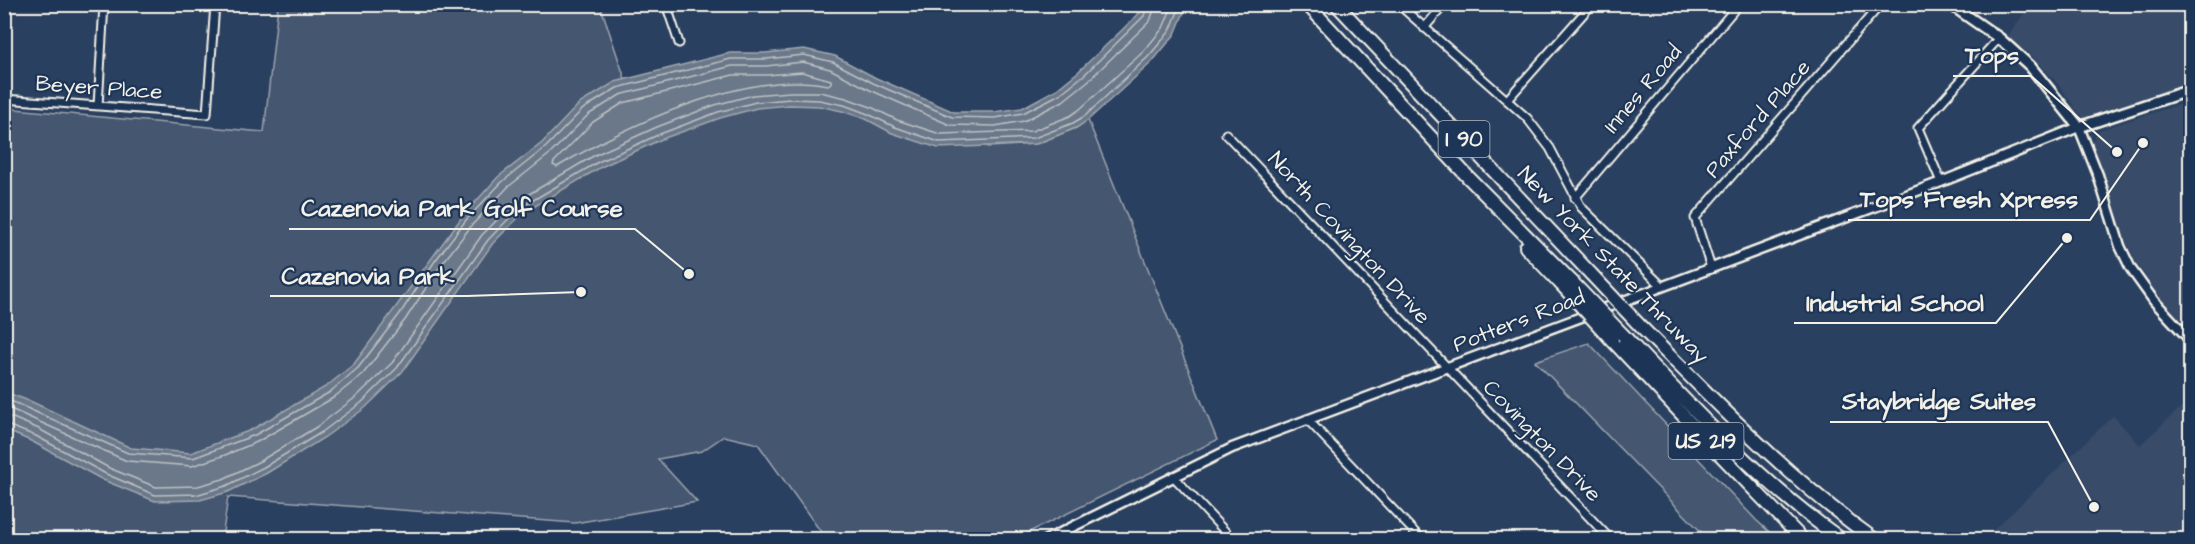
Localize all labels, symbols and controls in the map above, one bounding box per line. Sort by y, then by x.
callout: Tops [1953,34,2031,76]
street label: Innes Road [1597,38,1689,140]
text: Tops [1964,39,2019,73]
street label: Paxford Place [1698,53,1818,185]
street label: Beyer Place [35,68,164,109]
road number: I 90 [1438,121,1490,157]
street label: North Covington Drive [1260,145,1437,332]
street label: New York State Thruway [1510,159,1716,371]
callout: Tops Fresh Xpress [1848,178,2090,220]
text: Tops Fresh Xpress [1859,183,2078,217]
callout: Cazenovia Park Golf Course [289,187,635,229]
text: Cazenovia Park Golf Course [301,192,623,226]
callout: Cazenovia Park [270,254,467,296]
text: Cazenovia Park [282,260,455,294]
callout: Industrial School [1794,281,1996,323]
street label: Potters Road [1449,282,1589,360]
text: Industrial School [1806,287,1984,321]
street label: Covington Drive [1475,373,1608,510]
callout: Staybridge Suites [1830,380,2048,422]
text: Staybridge Suites [1841,385,2036,421]
road number: US 219 [1668,423,1744,459]

